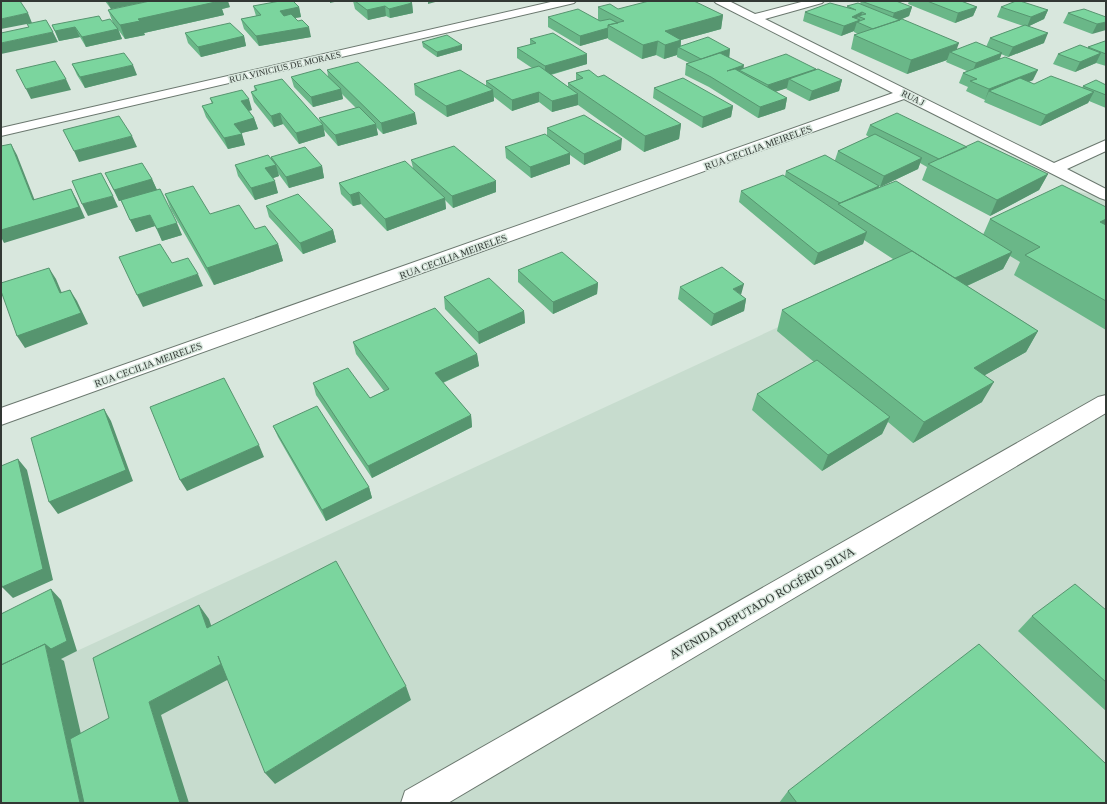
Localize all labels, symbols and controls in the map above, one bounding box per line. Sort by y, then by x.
street label: RUA VINICIUS DE MORAES [228,49,342,85]
street label: RUA J [900,88,927,108]
street label: RUA CECILIA MEIRELES [703,123,813,172]
street label: RUA CECILIA MEIRELES [398,232,508,281]
street label: RUA CECILIA MEIRELES [93,340,203,389]
street label: AVENIDA DEPUTADO ROGÉRIO SILVA [667,544,857,662]

